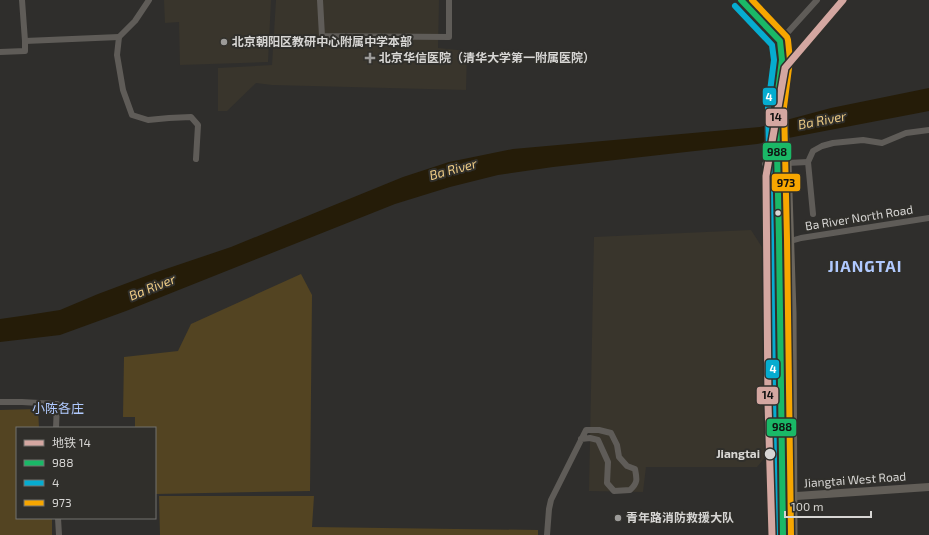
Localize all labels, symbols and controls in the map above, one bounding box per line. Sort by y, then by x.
place label: 北京朝阳区教研中心附属中学本部 [232,34,412,48]
marker: 北京朝阳区教研中心附属中学本部 [219,37,229,47]
place label: 北京华信医院（清华大学第一附属医院） [379,50,595,64]
marker: 北京华信医院（清华大学第一附属医院） [364,52,376,64]
line badge: 4 [762,87,777,106]
text: 4 [765,90,773,103]
water label: Ba River [797,107,848,132]
line badge: 14 [765,108,788,127]
text: 14 [770,110,782,123]
line badge: 988 [762,142,792,161]
text: 988 [767,145,787,158]
water label: Ba River [427,155,479,183]
line badge: 973 [771,173,801,192]
text: 973 [777,176,795,189]
street label: Ba River North Road [804,202,914,232]
unlabelled marker [773,208,783,218]
district label: JIANGTAI [828,256,902,275]
water label: Ba River [126,270,178,304]
line badge: 4 [765,359,780,379]
text: 4 [769,362,777,375]
line badge: 14 [756,386,779,405]
text: 14 [762,388,774,401]
district label: 小陈各庄 [32,400,84,416]
line badge: 988 [766,418,797,437]
text: 988 [772,420,792,433]
legend [16,427,156,519]
text: 地铁 14 [52,435,91,449]
place label: Jiangtai [716,446,760,460]
marker: Jiangtai [763,447,777,461]
text: 988 [52,455,73,469]
street label: Jiangtai West Road [803,468,907,490]
text: 4 [52,475,59,489]
scale bar [785,493,871,519]
text: 973 [52,495,72,509]
text: 100 m [791,499,823,513]
place label: 青年路消防救援大队 [626,510,734,524]
marker: 青年路消防救援大队 [613,513,623,523]

